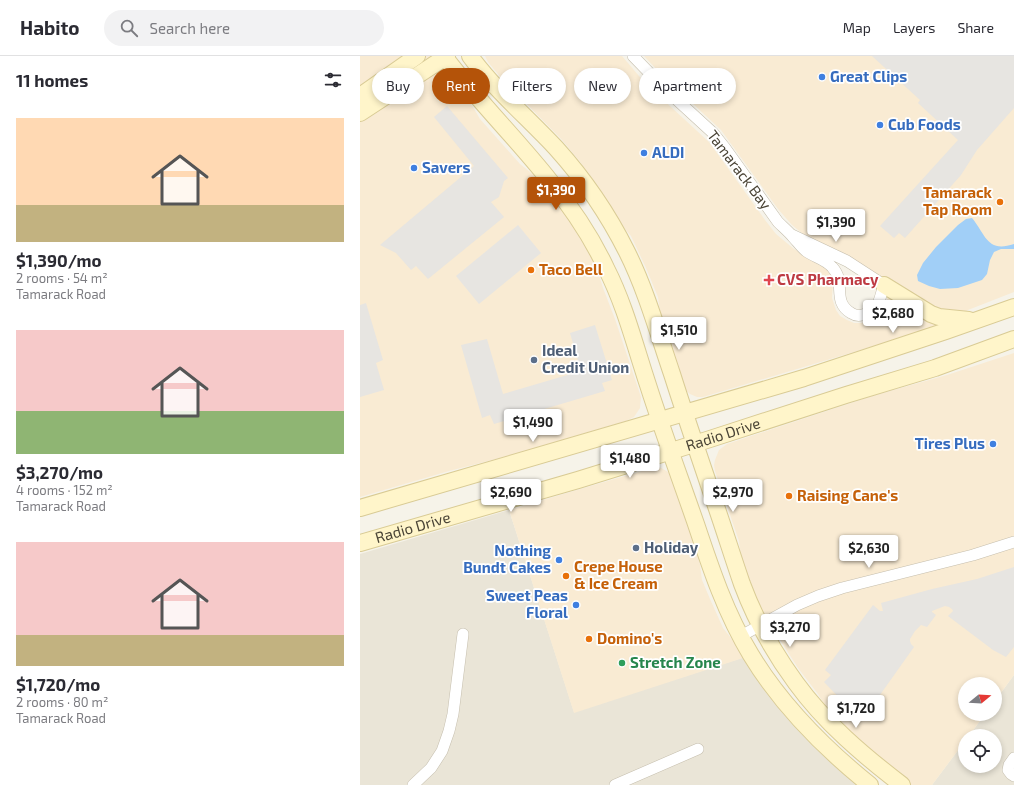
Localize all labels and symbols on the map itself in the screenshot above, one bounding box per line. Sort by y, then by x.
place label: Great Clips [830,67,907,85]
marker: Great Clips [817,72,827,82]
place label: Cub Foods [888,115,961,133]
marker: Cub Foods [875,120,885,130]
street label: Tamarack Bay [704,126,776,213]
place label: ALDI [652,143,684,161]
marker: ALDI [639,148,649,158]
place label: Savers [422,158,471,176]
marker: Savers [409,163,419,173]
pin: $1,390 [523,177,589,211]
place label: Tamarack Tap Room [923,183,993,218]
marker: Tamarack Tap Room [995,197,1005,207]
pin: $1,390 [803,209,869,243]
place label: Taco Bell [539,260,603,278]
marker: Taco Bell [526,265,536,275]
place label: CVS Pharmacy [777,270,879,289]
marker: CVS Pharmacy [764,275,774,285]
pin: $2,680 [860,300,926,334]
pin: $1,510 [646,317,712,351]
place label: Ideal Credit Union [542,341,629,376]
marker: Ideal Credit Union [529,355,539,365]
pin: $1,490 [500,409,566,443]
street label: Radio Drive [683,413,762,454]
place label: Tires Plus [915,434,985,452]
marker: Tires Plus [988,439,998,449]
pin: $1,480 [597,445,663,479]
pin: $2,690 [478,479,544,513]
pin: $2,970 [700,479,766,513]
place label: Raising Cane's [797,486,898,504]
marker: Raising Cane's [784,491,794,501]
street label: Radio Drive [373,507,452,546]
pin: $2,630 [836,535,902,569]
place label: Holiday [644,538,699,557]
place label: Nothing Bundt Cakes [463,541,551,576]
marker: Holiday [631,543,641,553]
marker: Nothing Bundt Cakes [554,555,564,565]
place label: Crepe House & Ice Cream [574,557,663,592]
marker: Crepe House & Ice Cream [561,571,571,581]
place label: Sweet Peas Floral [486,586,568,621]
marker: Sweet Peas Floral [571,600,581,610]
pin: $3,270 [757,614,823,648]
place label: Domino's [597,629,662,647]
marker: Domino's [584,634,594,644]
place label: Stretch Zone [630,653,721,671]
marker: Stretch Zone [617,658,627,668]
north arrow [958,677,1002,721]
pin: $1,720 [823,695,889,729]

